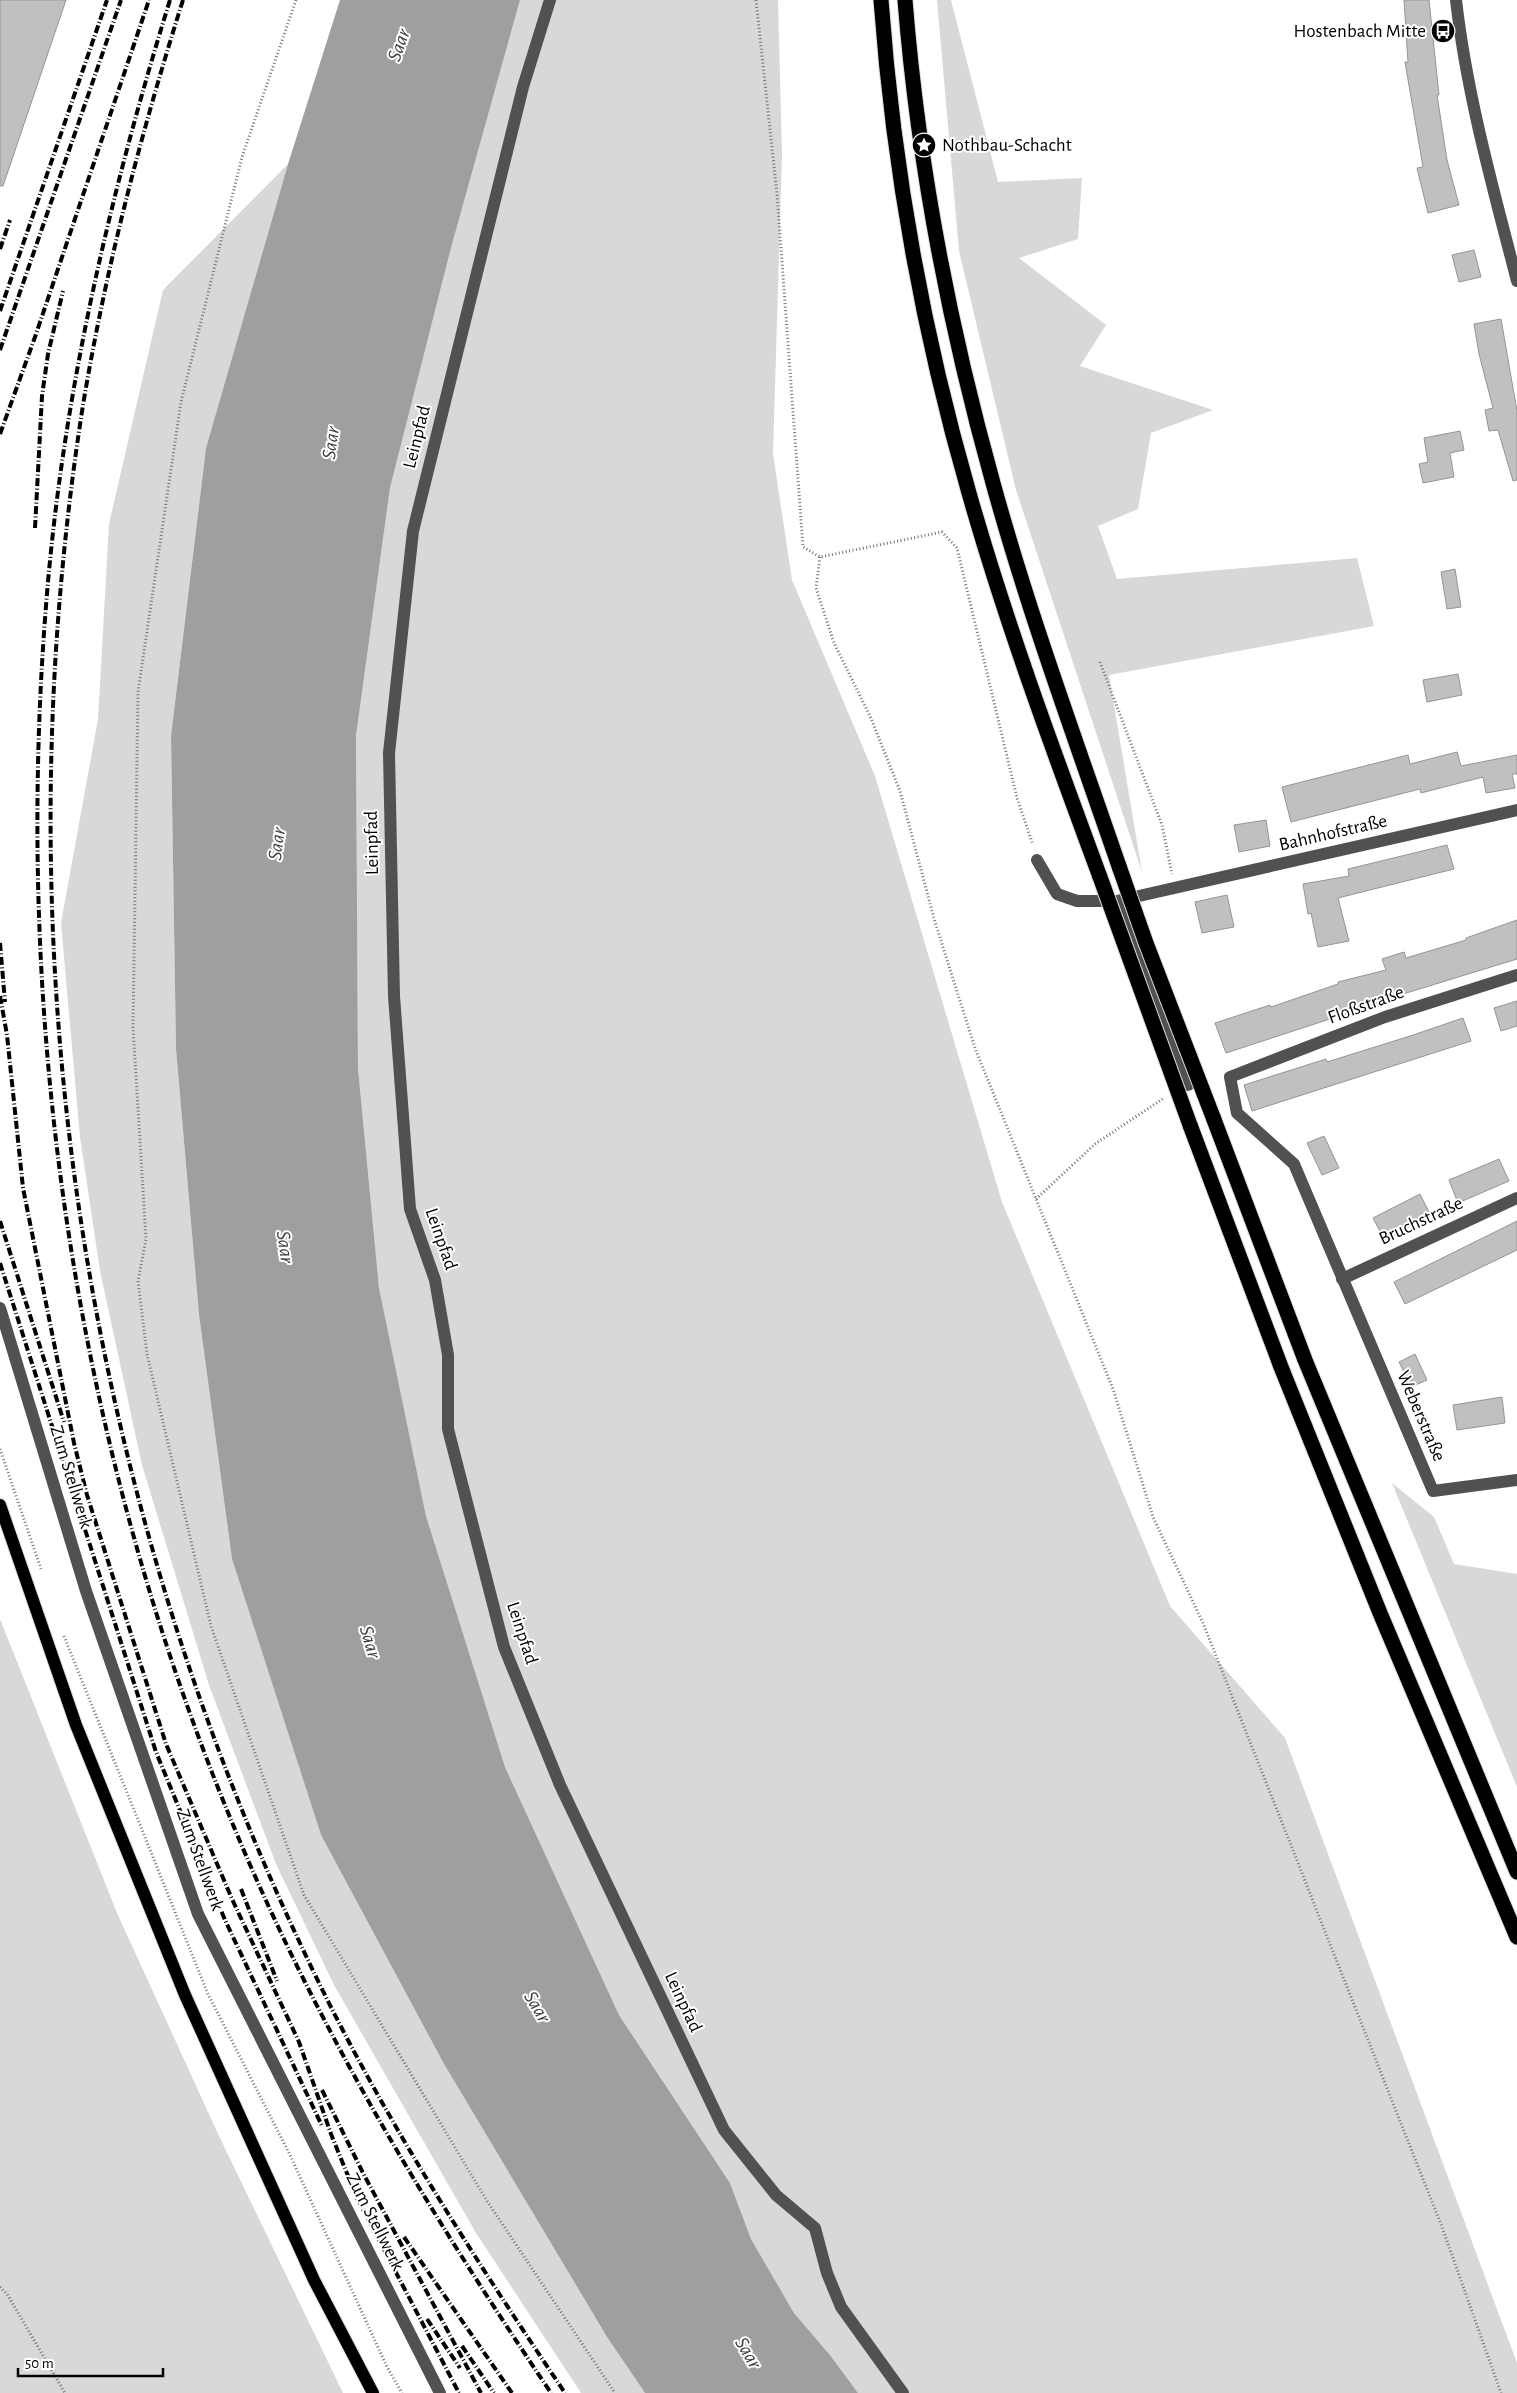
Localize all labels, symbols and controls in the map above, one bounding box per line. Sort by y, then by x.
bus stop icon: Hostenbach Mitte [1430,18,1456,44]
place label: Hostenbach Mitte [1294,22,1426,41]
water label: Saar [384,26,414,64]
place icon: Nothbau-Schacht [911,132,937,158]
place label: Nothbau-Schacht [942,136,1072,155]
street label: Leinpfad [400,403,434,470]
water label: Saar [319,425,343,461]
street label: Leinpfad [362,811,382,875]
street label: Bahnhofstraße [1277,811,1389,855]
water label: Saar [265,826,289,862]
street label: Floßstraße [1325,982,1407,1028]
street label: Bruchstraße [1376,1193,1466,1249]
street label: Leinpfad [422,1206,460,1273]
water label: Saar [273,1229,297,1265]
street label: Weberstraße [1393,1368,1449,1464]
street label: Zum Stellwerk [46,1423,96,1531]
street label: Leinpfad [503,1600,541,1667]
water label: Saar [356,1623,384,1661]
street label: Zum Stellwerk [173,1807,227,1914]
street label: Leinpfad [661,1969,705,2035]
water label: Saar [520,1988,554,2027]
street label: Zum Stellwerk [342,2170,408,2274]
water label: Saar [731,2334,765,2373]
scale bar [18,2346,162,2378]
text: 50 m [25,2356,54,2371]

